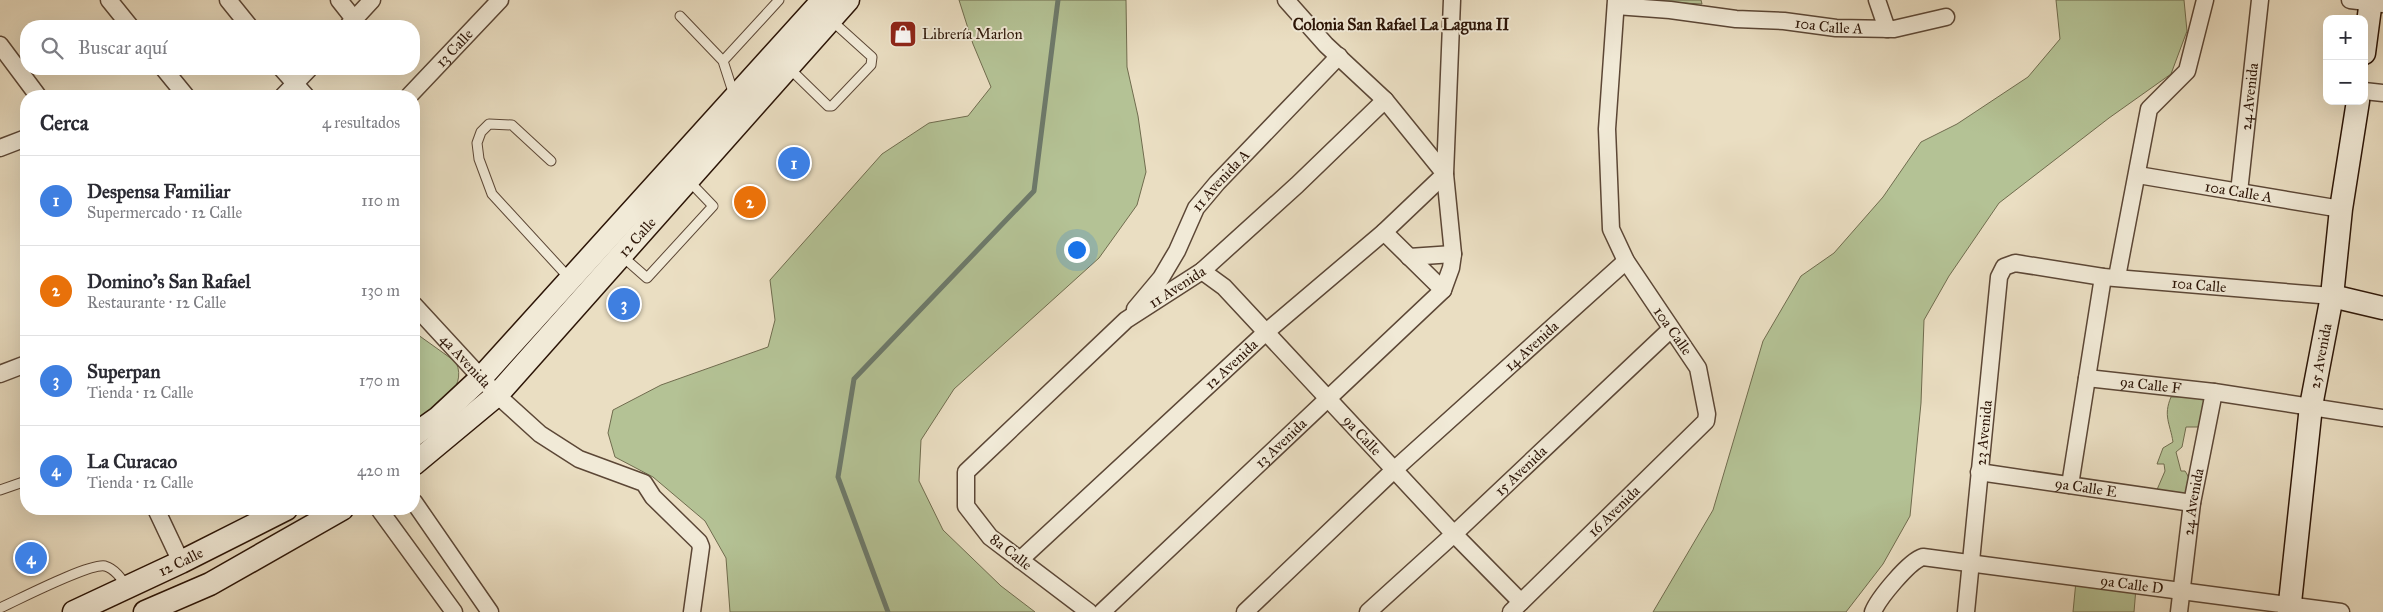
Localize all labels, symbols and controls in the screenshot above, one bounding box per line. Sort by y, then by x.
street label: 10a Calle A [1794,14,1863,37]
district label: Colonia San Rafael La Laguna II [1293,15,1510,35]
map controls [2323,15,2368,105]
button: + [2323,15,2368,60]
shop icon: Librería Marlon [888,19,918,49]
search box [20,20,420,75]
street label: 13 Calle [432,25,477,71]
place label: Librería Marlon [922,25,1023,43]
icon: search [38,34,66,62]
text: Buscar aquí [78,36,167,59]
button: − [2323,60,2368,105]
street label: 24 Avenida [2237,61,2262,131]
text: Cerca [40,110,89,136]
text: 4 resultados [322,113,400,132]
pin: 1 [778,144,810,182]
street label: 11 Avenida A [1188,146,1253,215]
street label: 10a Calle A [2203,177,2274,206]
text: Despensa Familiar [87,180,230,203]
pin: 2 [734,183,766,221]
text: 1 [53,191,59,210]
text: 110 m [361,191,400,210]
text: Supermercado · 12 Calle [87,203,242,222]
street label: 12 Calle [615,213,660,261]
your location [1064,237,1090,263]
street label: 11 Avenida [1145,262,1209,312]
text: Domino's San Rafael [87,270,251,293]
street label: 10a Calle [2171,274,2227,296]
text: 2 [52,281,60,300]
text: 130 m [361,281,400,300]
pin: 3 [608,285,640,323]
text: Restaurante · 12 Calle [87,293,226,312]
street label: 10a Calle [1650,303,1696,359]
street label: 14 Avenida [1501,317,1563,375]
street label: 25 Avenida [2305,321,2336,390]
street label: 4a Avenida [436,330,495,392]
street label: 12 Avenida [1201,335,1262,393]
text: Superpan [87,360,160,383]
text: 3 [53,371,59,390]
text: 170 m [359,371,400,390]
street label: 9a Calle F [2119,373,2182,397]
text: Tienda · 12 Calle [87,383,193,402]
street label: 23 Avenida [1971,399,1996,466]
street label: 9a Calle [1339,412,1385,459]
street label: 13 Avenida [1251,414,1311,472]
street label: 15 Avenida [1491,442,1551,500]
text: La Curacao [87,450,177,473]
text: 4 [52,461,60,480]
text: 420 m [357,461,400,480]
street label: 24 Avenida [2179,466,2208,537]
text: Tienda · 12 Calle [87,473,193,492]
street label: 9a Calle E [2054,474,2118,501]
street label: 16 Avenida [1584,481,1644,541]
street label: 8a Calle [986,530,1036,574]
pin: 4 [15,539,47,577]
street label: 12 Calle [156,543,206,580]
street label: 9a Calle D [2099,571,2165,598]

